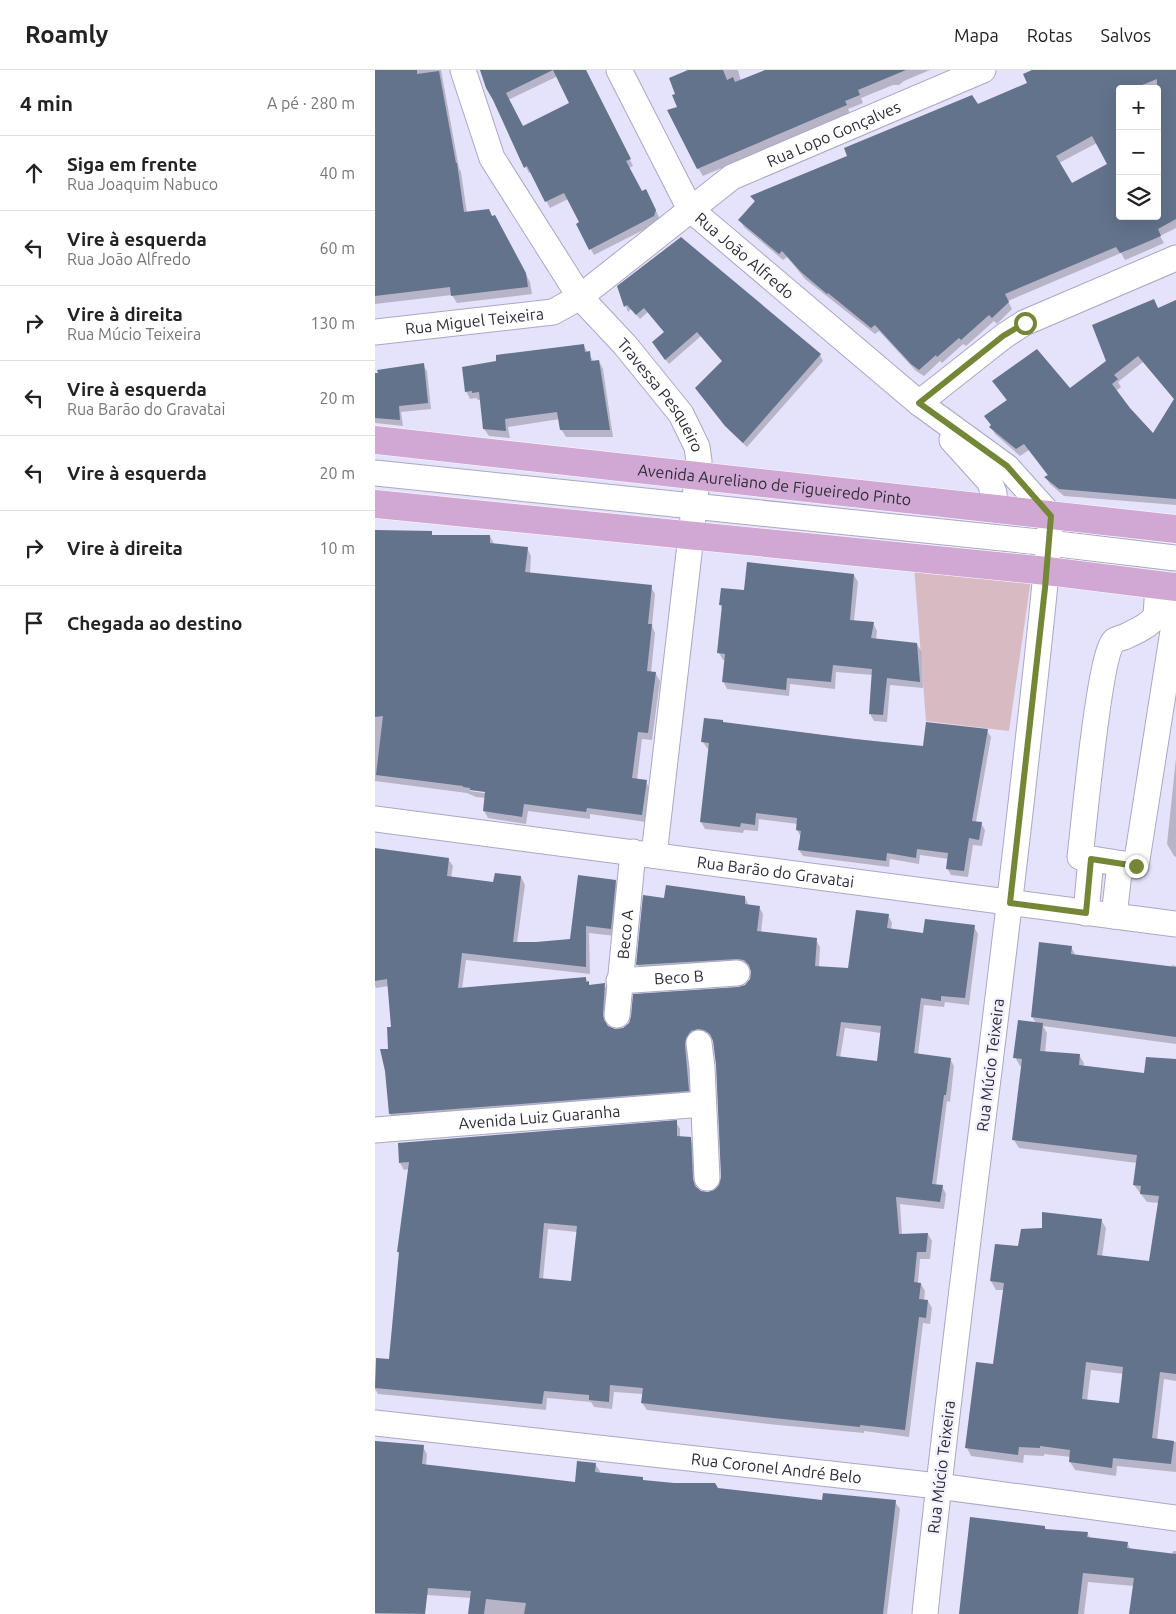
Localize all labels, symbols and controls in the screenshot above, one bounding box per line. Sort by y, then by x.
text: Roamly [25,21,108,48]
text: Mapa [954,25,999,45]
text: Rotas [1027,25,1073,45]
text: Salvos [1101,25,1151,45]
map controls [1116,85,1161,220]
button: + [1116,85,1161,130]
text: 4 min [20,91,73,115]
text: A pé · 280 m [267,94,355,112]
street label: Rua Lopo Gonçalves [764,97,903,170]
button: − [1116,130,1161,175]
text: Siga em frente [67,153,197,175]
icon: ahead [20,159,48,187]
text: 40 m [319,164,355,182]
text: Rua Joaquim Nabuco [67,175,218,193]
button: layers [1116,175,1161,220]
street label: Rua João Alfredo [692,209,798,302]
text: Vire à esquerda [67,228,207,250]
icon: left [20,234,48,262]
text: 60 m [319,239,355,257]
text: Rua João Alfredo [67,250,191,268]
text: Vire à direita [67,303,183,325]
street label: Rua Miguel Teixeira [404,304,545,338]
icon: right [20,309,48,337]
route start [1014,312,1037,335]
text: 130 m [310,314,355,332]
text: Rua Múcio Teixeira [67,325,201,343]
street label: Travessa Pesqueiro [614,334,707,453]
text: Vire à esquerda [67,378,207,400]
icon: left [20,384,48,412]
text: 20 m [319,389,355,407]
text: Rua Barão do Gravatai [67,400,225,418]
icon: left [20,459,48,487]
street label: Avenida Aureliano de Figueiredo Pinto [637,460,912,509]
text: Vire à esquerda [67,462,207,484]
text: 20 m [319,464,355,482]
icon: right [20,534,48,562]
text: Vire à direita [67,537,183,559]
text: 10 m [319,539,355,557]
icon: arrive [20,609,48,637]
text: Chegada ao destino [67,612,243,634]
street label: Rua Barão do Gravatai [696,852,855,891]
route end [1125,855,1148,878]
street label: Beco A [614,908,636,960]
street label: Beco B [653,966,704,988]
street label: Rua Múcio Teixeira [973,997,1007,1133]
street label: Avenida Luiz Guaranha [458,1102,621,1132]
street label: Rua Múcio Teixeira [924,1399,958,1535]
street label: Rua Coronel André Belo [690,1449,863,1486]

